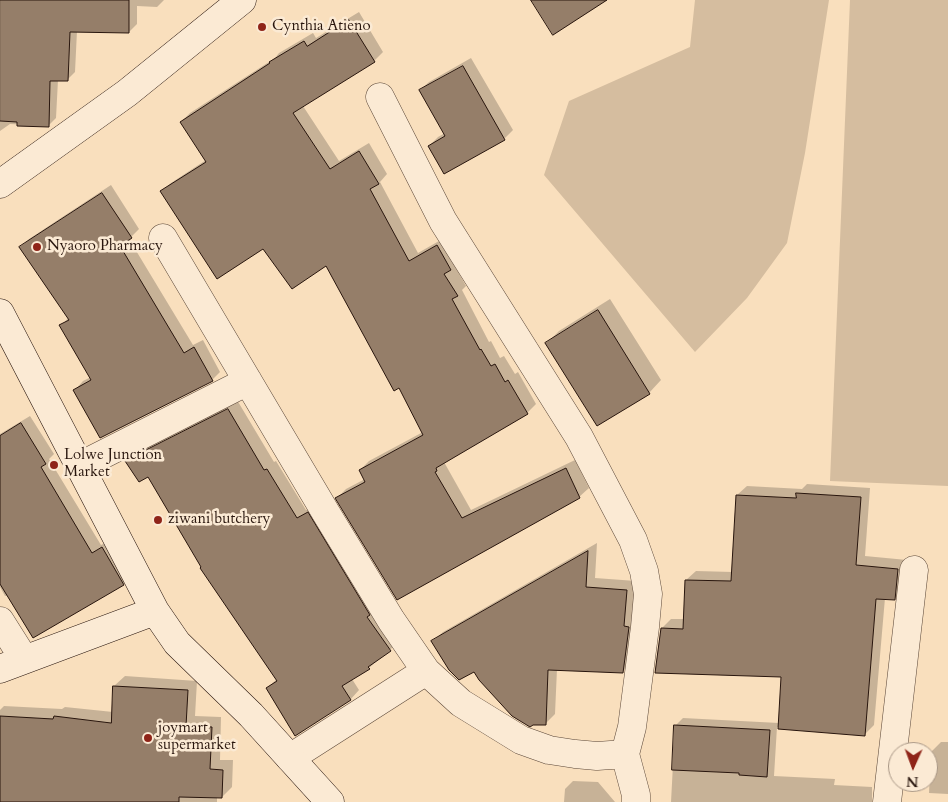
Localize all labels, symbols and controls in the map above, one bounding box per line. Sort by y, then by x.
place label: Cynthia Atieno [272,18,371,36]
marker: Cynthia Atieno [256,21,268,33]
place label: Nyaoro Pharmacy [47,238,163,256]
marker: Nyaoro Pharmacy [31,241,43,253]
place label: Lolwe Junction Market [64,447,162,482]
marker: Lolwe Junction Market [48,459,60,471]
place label: ziwani butchery [168,511,271,529]
marker: ziwani butchery [152,514,164,526]
place label: joymart supermarket [158,720,236,755]
marker: joymart supermarket [142,732,154,744]
north arrow [888,742,938,792]
text: N [906,772,919,791]

